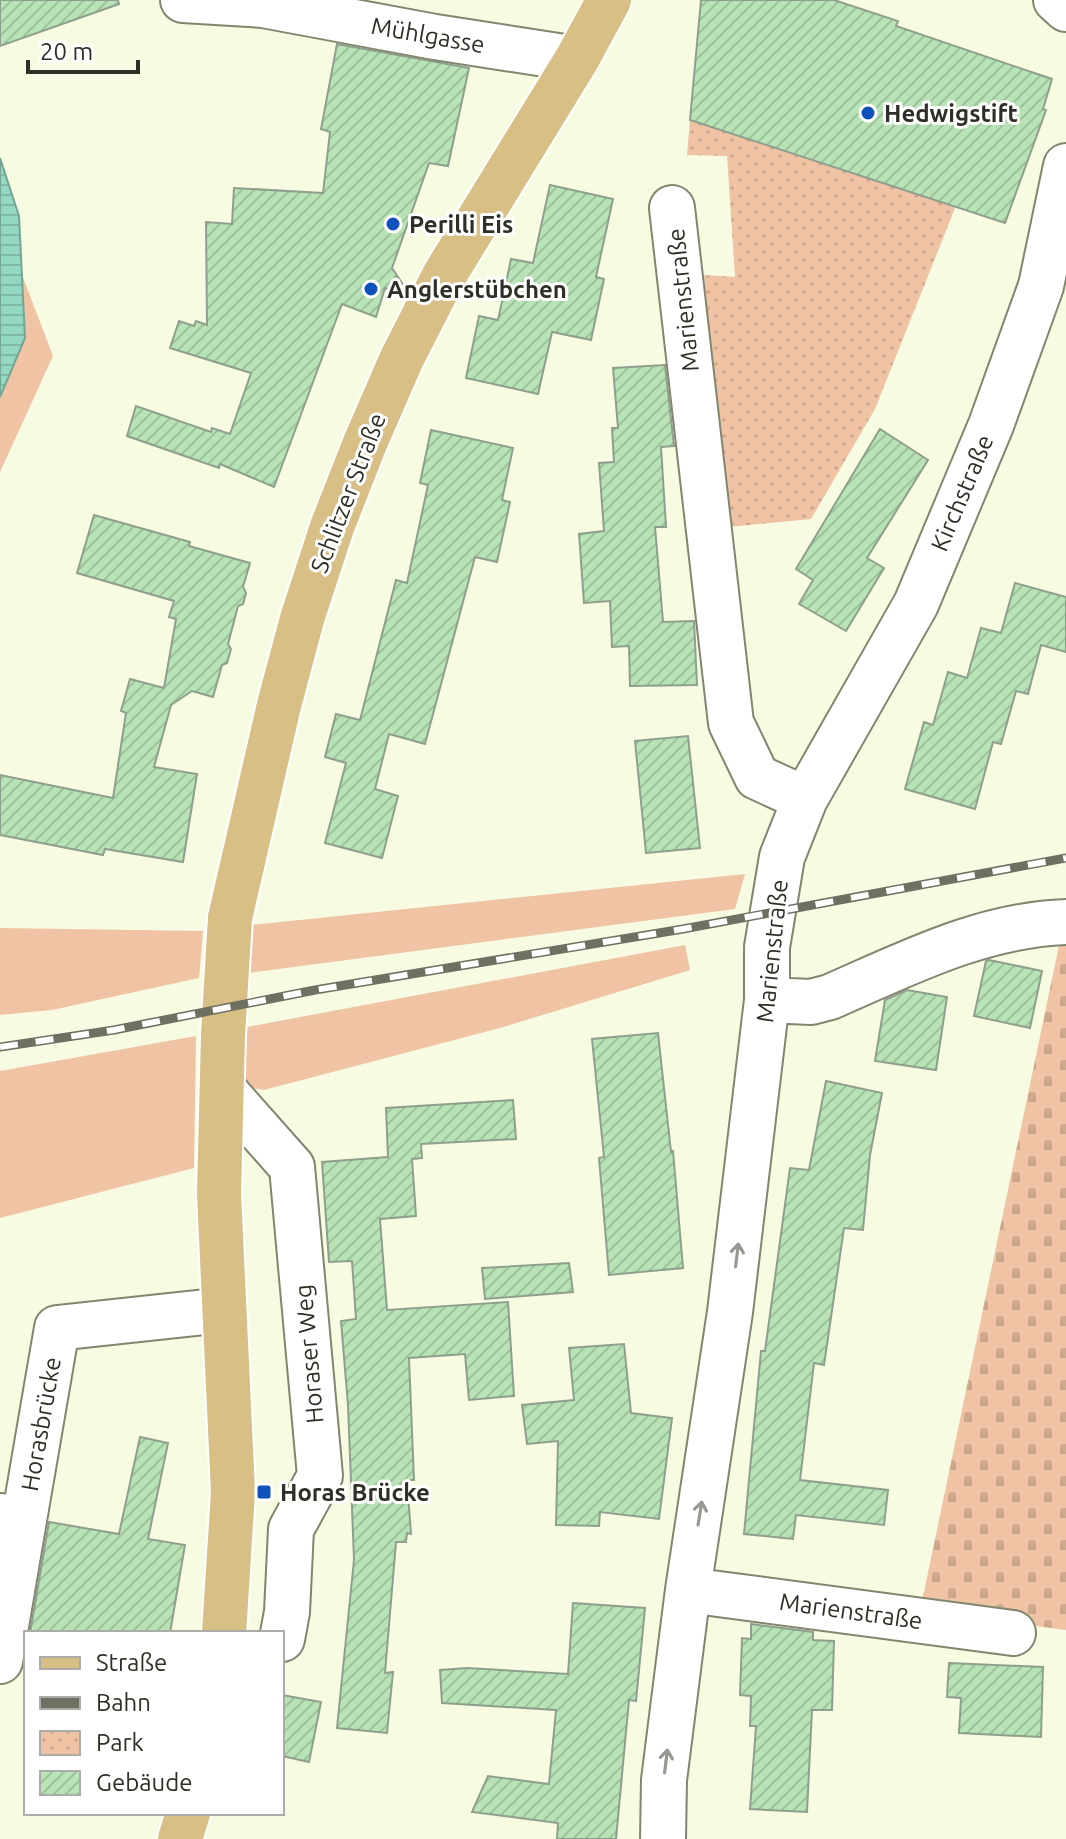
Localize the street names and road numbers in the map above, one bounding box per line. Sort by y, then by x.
street label: Mühlgasse [369,12,487,58]
street label: Marienstraße [662,227,704,373]
street label: Schlitzer Straße [305,409,391,577]
street label: Kirchstraße [925,431,999,555]
street label: Marienstraße [751,878,793,1024]
street label: Horaser Weg [289,1283,329,1425]
street label: Horasbrücke [16,1355,66,1493]
street label: Marienstraße [778,1588,924,1634]

